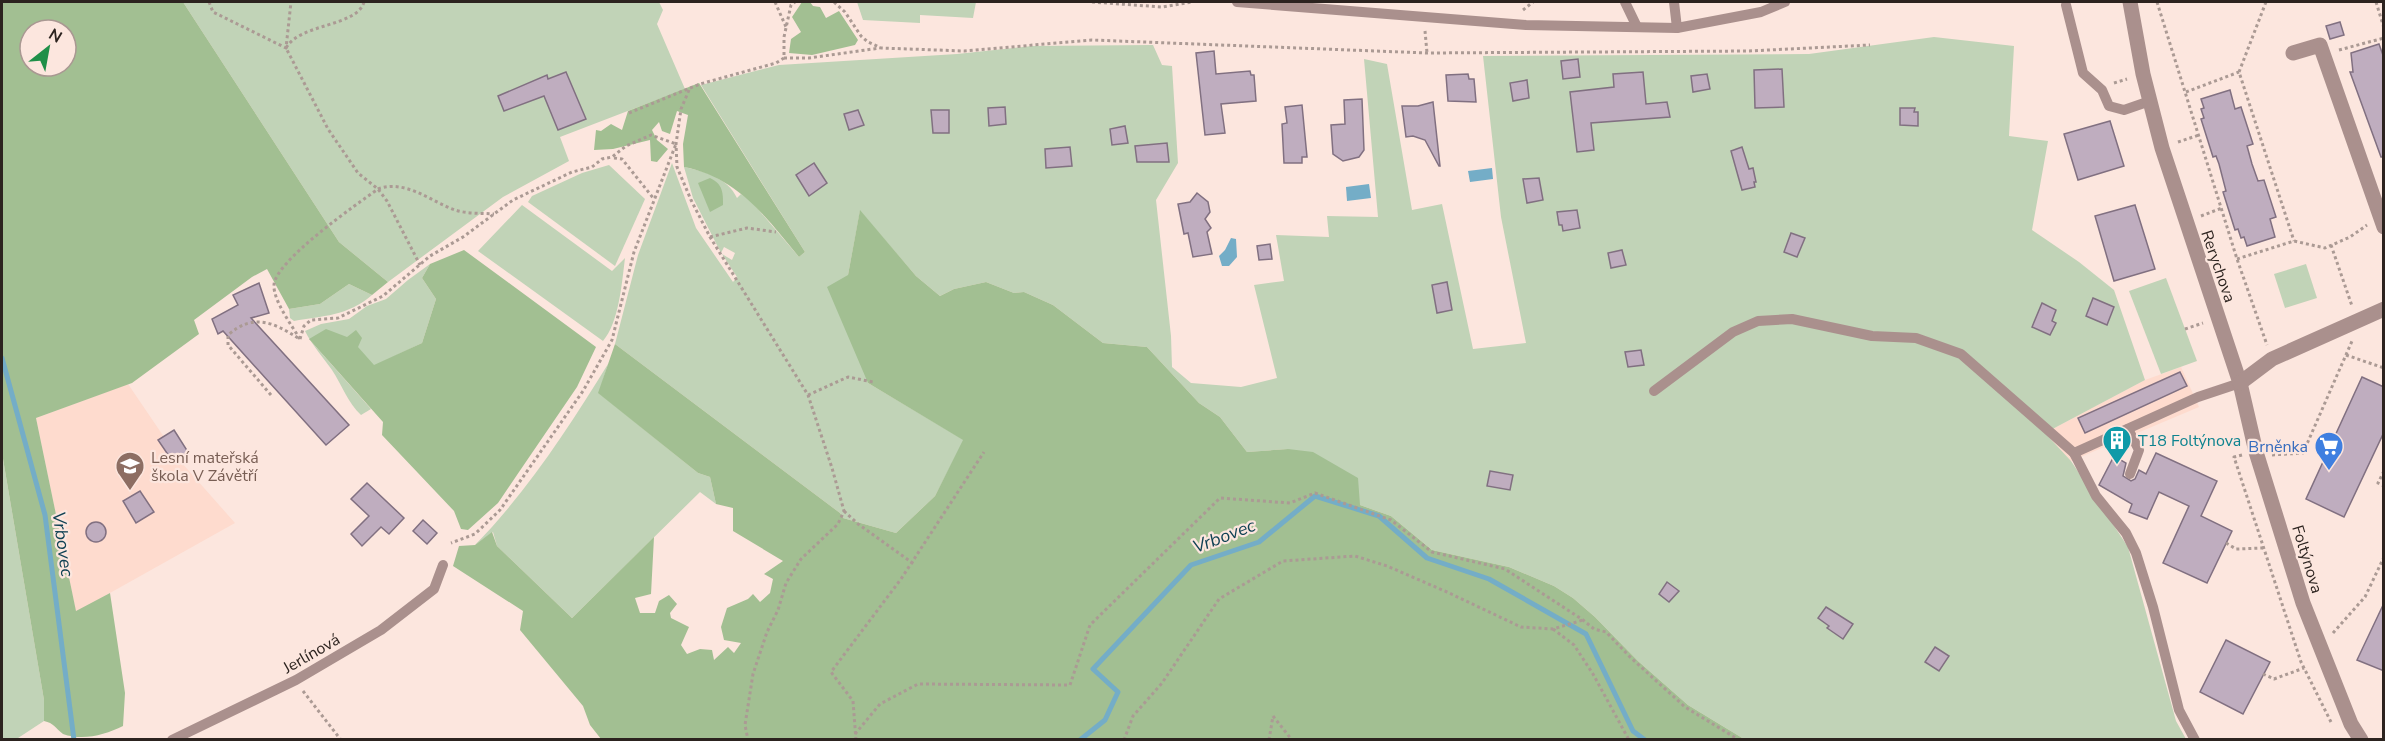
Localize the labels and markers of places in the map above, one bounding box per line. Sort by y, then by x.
building icon: T18 Foltýnova [2101,424,2133,466]
place label: T18 Foltýnova [2138,430,2241,452]
supermarket icon: Brněnka [2313,430,2345,472]
place label: Brněnka [2248,436,2308,458]
place label: Lesní mateřská škola V Závětří [151,447,259,487]
school or university icon: Lesní mateřská škola V Závětří [114,450,146,492]

